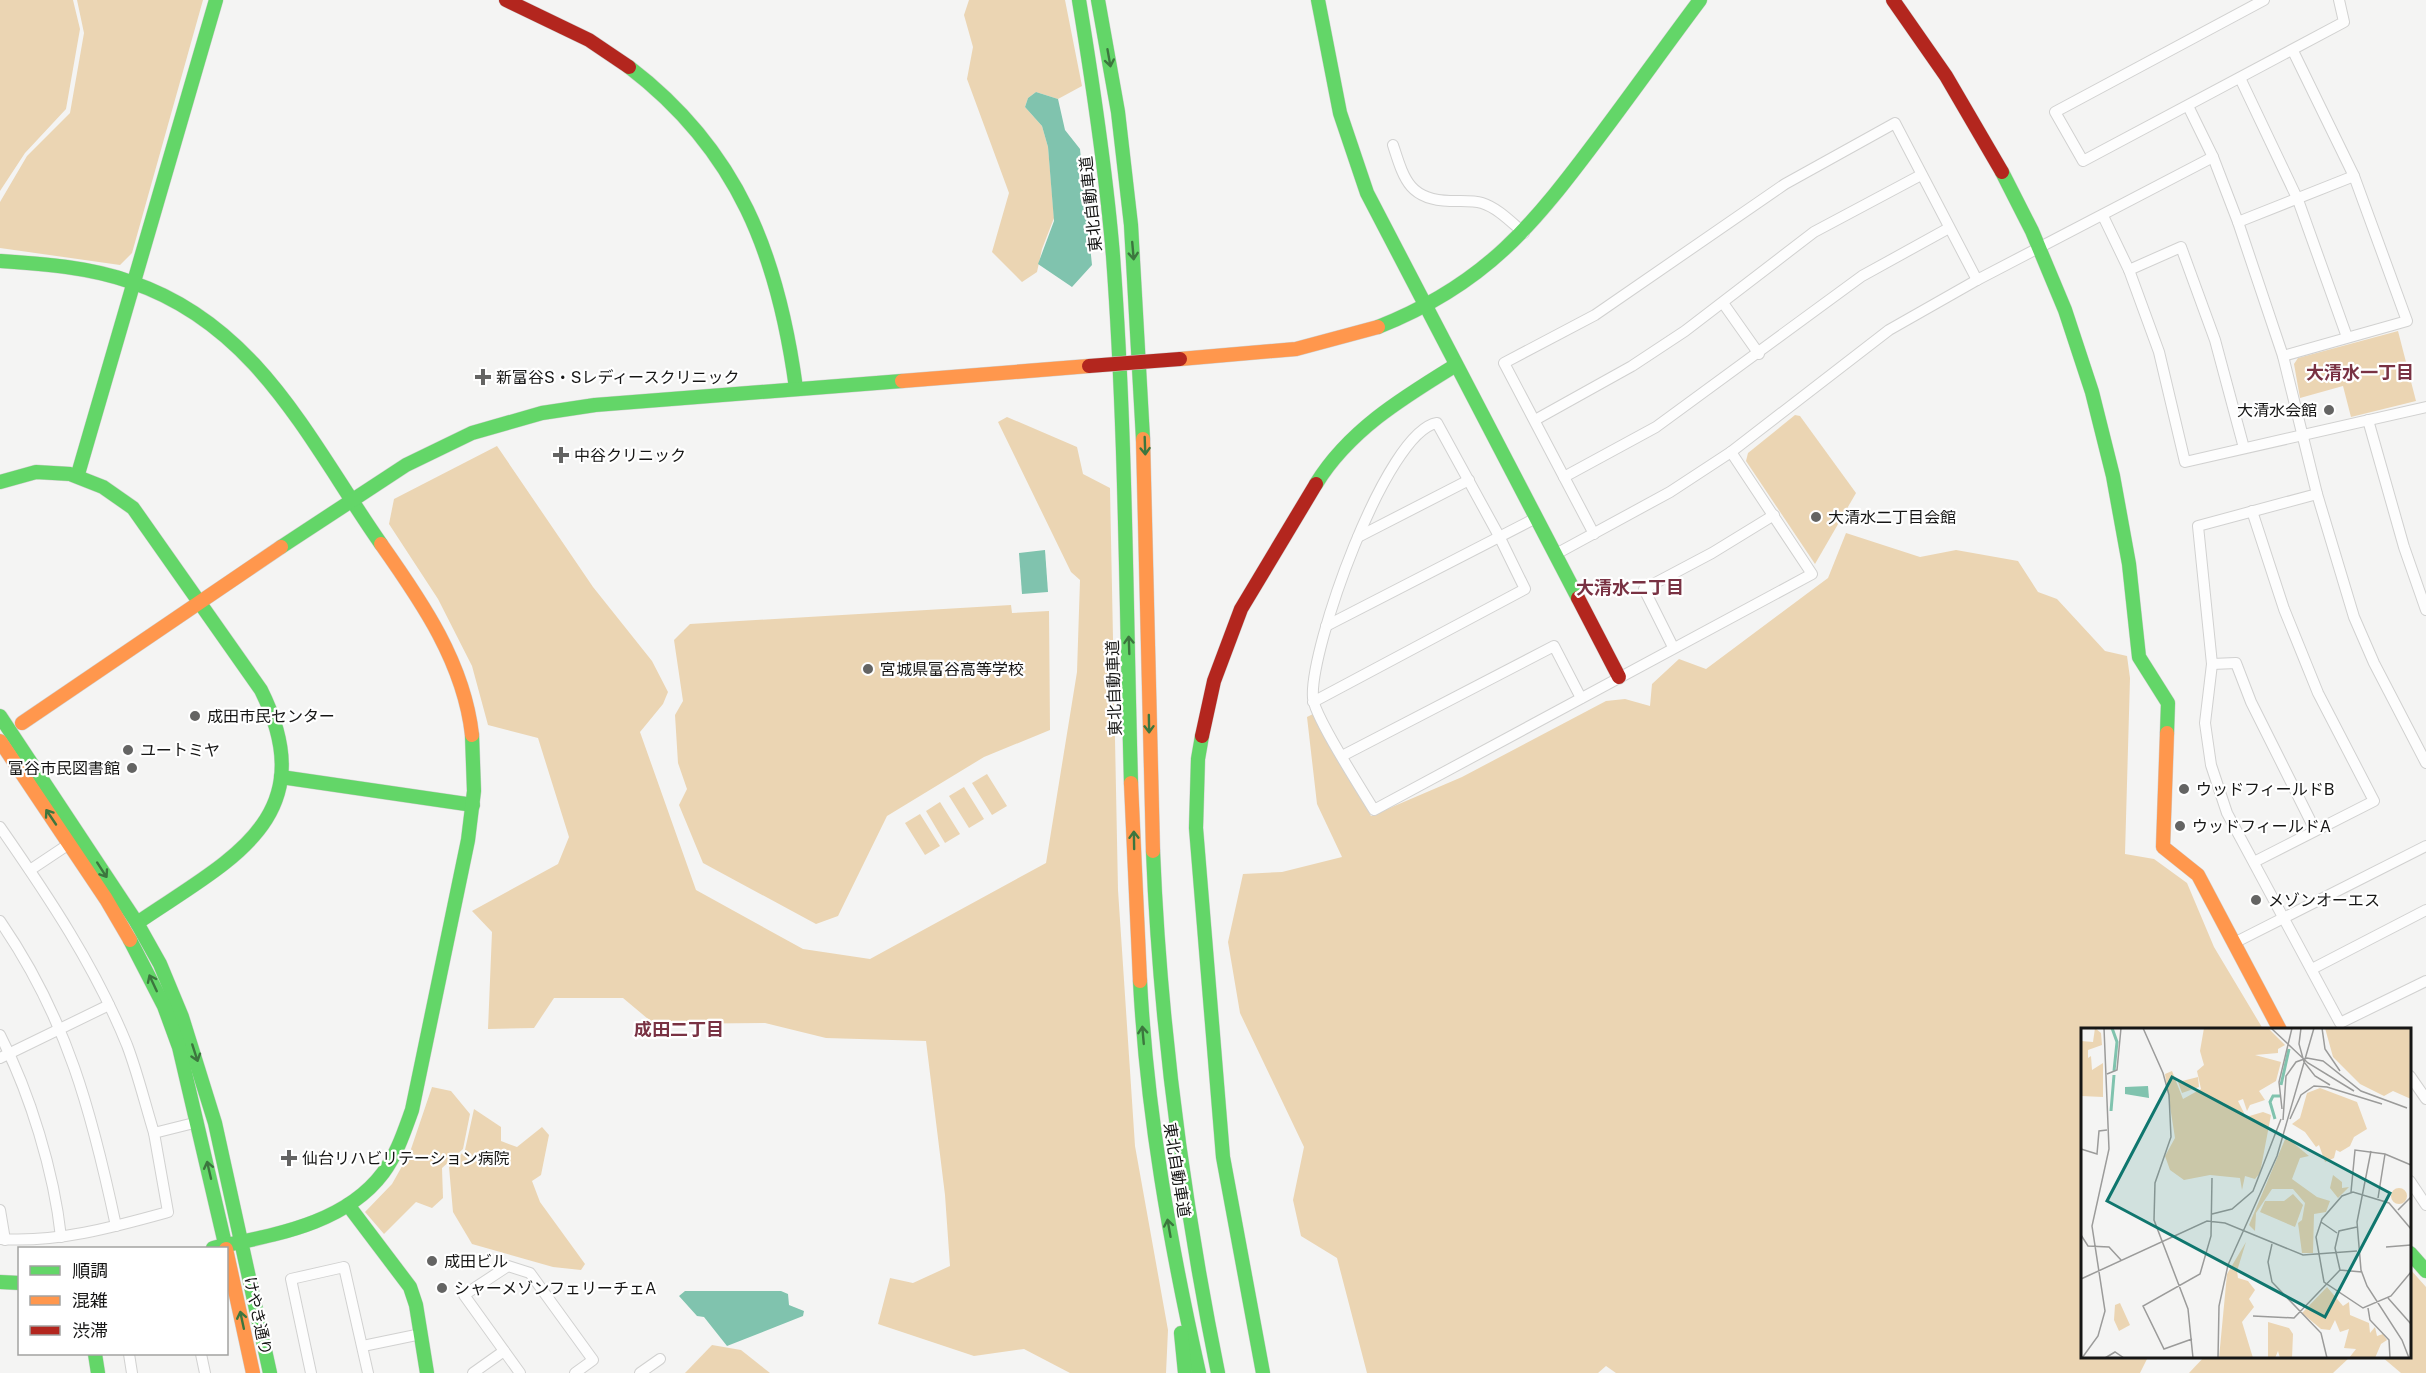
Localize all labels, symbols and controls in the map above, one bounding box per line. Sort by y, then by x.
one-way arrow [1103,47,1114,67]
street label: 東北自動車道 [1077,155,1105,253]
one-way arrow [1128,240,1139,260]
district label: 大清水一丁目 [2306,362,2414,383]
marker: 新富谷S・Sレディースクリニック [474,368,492,386]
place label: 新富谷S・Sレディースクリニック [496,368,740,387]
place label: 大清水会館 [2237,401,2317,420]
marker: 大清水会館 [2322,403,2336,417]
one-way arrow [1139,435,1150,455]
marker: 中谷クリニック [552,446,570,464]
place label: 中谷クリニック [574,446,686,465]
place label: 大清水二丁目会館 [1828,508,1956,527]
marker: 大清水二丁目会館 [1809,510,1823,524]
district label: 大清水二丁目 [1576,577,1684,598]
one-way arrow [1123,636,1135,656]
street label: 東北自動車道 [1103,640,1125,736]
place label: 宮城県富谷高等学校 [880,660,1024,679]
marker: 宮城県富谷高等学校 [861,662,875,676]
place label: 成田市民センター [207,707,335,726]
marker: 成田市民センター [188,709,202,723]
one-way arrow [1144,714,1155,734]
place label: ユートミヤ [140,741,220,760]
marker: ユートミヤ [121,743,135,757]
place label: 富谷市民図書館 [8,759,120,778]
marker: 富谷市民図書館 [125,761,139,775]
place label: ウッドフィールドB [2196,780,2334,799]
marker: ウッドフィールドB [2177,782,2191,796]
one-way arrow [45,809,57,826]
place label: ウッドフィールドA [2192,817,2331,836]
marker: ウッドフィールドA [2173,819,2187,833]
one-way arrow [1128,831,1140,851]
one-way arrow [97,861,109,878]
place label: メゾンオーエス [2268,891,2380,910]
marker: メゾンオーエス [2249,893,2263,907]
one-way arrow [147,975,158,993]
district label: 成田二丁目 [634,1019,724,1040]
one-way arrow [1137,1026,1148,1046]
inset map [2081,1028,2411,1358]
one-way arrow [190,1043,201,1062]
street label: 東北自動車道 [1160,1121,1194,1219]
marker: 仙台リハビリテーション病院 [280,1149,298,1167]
place label: 仙台リハビリテーション病院 [302,1149,510,1168]
one-way arrow [202,1160,214,1179]
one-way arrow [1163,1219,1174,1239]
legend [18,1247,228,1355]
place label: 成田ビル [444,1252,508,1271]
marker: 成田ビル [425,1254,439,1268]
text: 順調 [72,1260,108,1281]
street label: けやき通り [240,1275,276,1357]
place label: シャーメゾンフェリーチェA [454,1279,656,1298]
marker: シャーメゾンフェリーチェA [435,1281,449,1295]
text: 混雑 [72,1290,108,1311]
one-way arrow [236,1310,247,1330]
text: 渋滞 [72,1320,108,1341]

